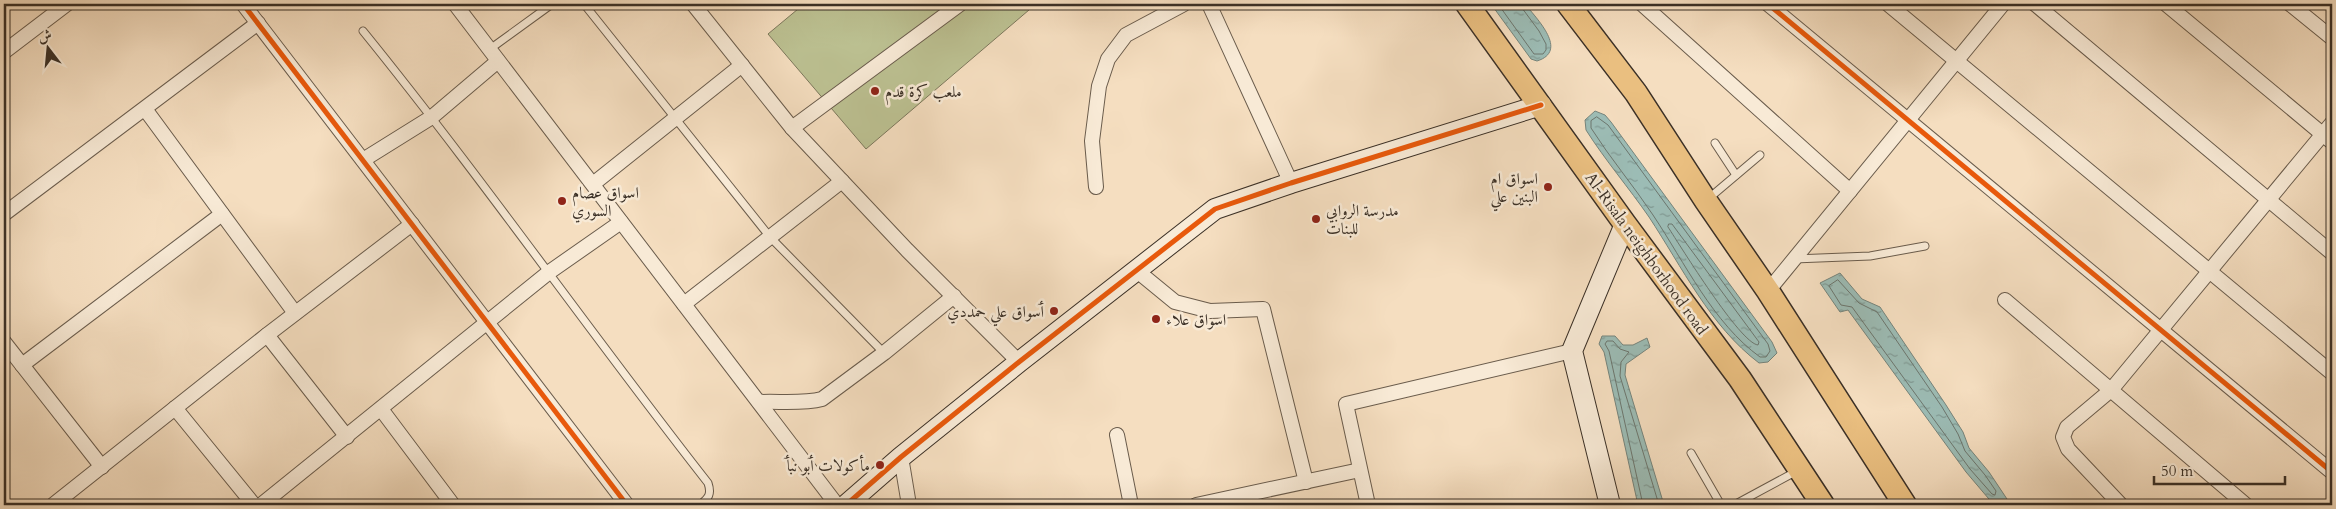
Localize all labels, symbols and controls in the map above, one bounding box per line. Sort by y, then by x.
north arrow [22,22,72,72]
text: ش [35,25,54,47]
place label: ملعب كرة قدم [885,81,962,106]
marker: ملعب كرة قدم [869,85,881,97]
place label: اسواق ام البنين علي [1490,168,1538,212]
street label: Al-Risala neighborhood road [1580,168,1713,340]
marker: اسواق ام البنين علي [1542,181,1554,193]
place label: اسواق عصام السوري [572,182,639,223]
marker: اسواق عصام السوري [556,195,568,207]
place label: مدرسة الروابي للبنات [1326,200,1399,240]
marker: مدرسة الروابي للبنات [1310,213,1322,225]
place label: ٲسواق علي حمددي [947,300,1045,327]
marker: ٲسواق علي حمددي [1048,305,1060,317]
place label: اسواق علاء [1166,309,1226,331]
marker: اسواق علاء [1150,313,1162,325]
place label: مأكولات ٲبو نبٲ [783,454,870,477]
scale bar [2154,454,2285,486]
marker: مأكولات ٲبو نبٲ [874,459,886,471]
text: 50 m [2161,461,2193,481]

